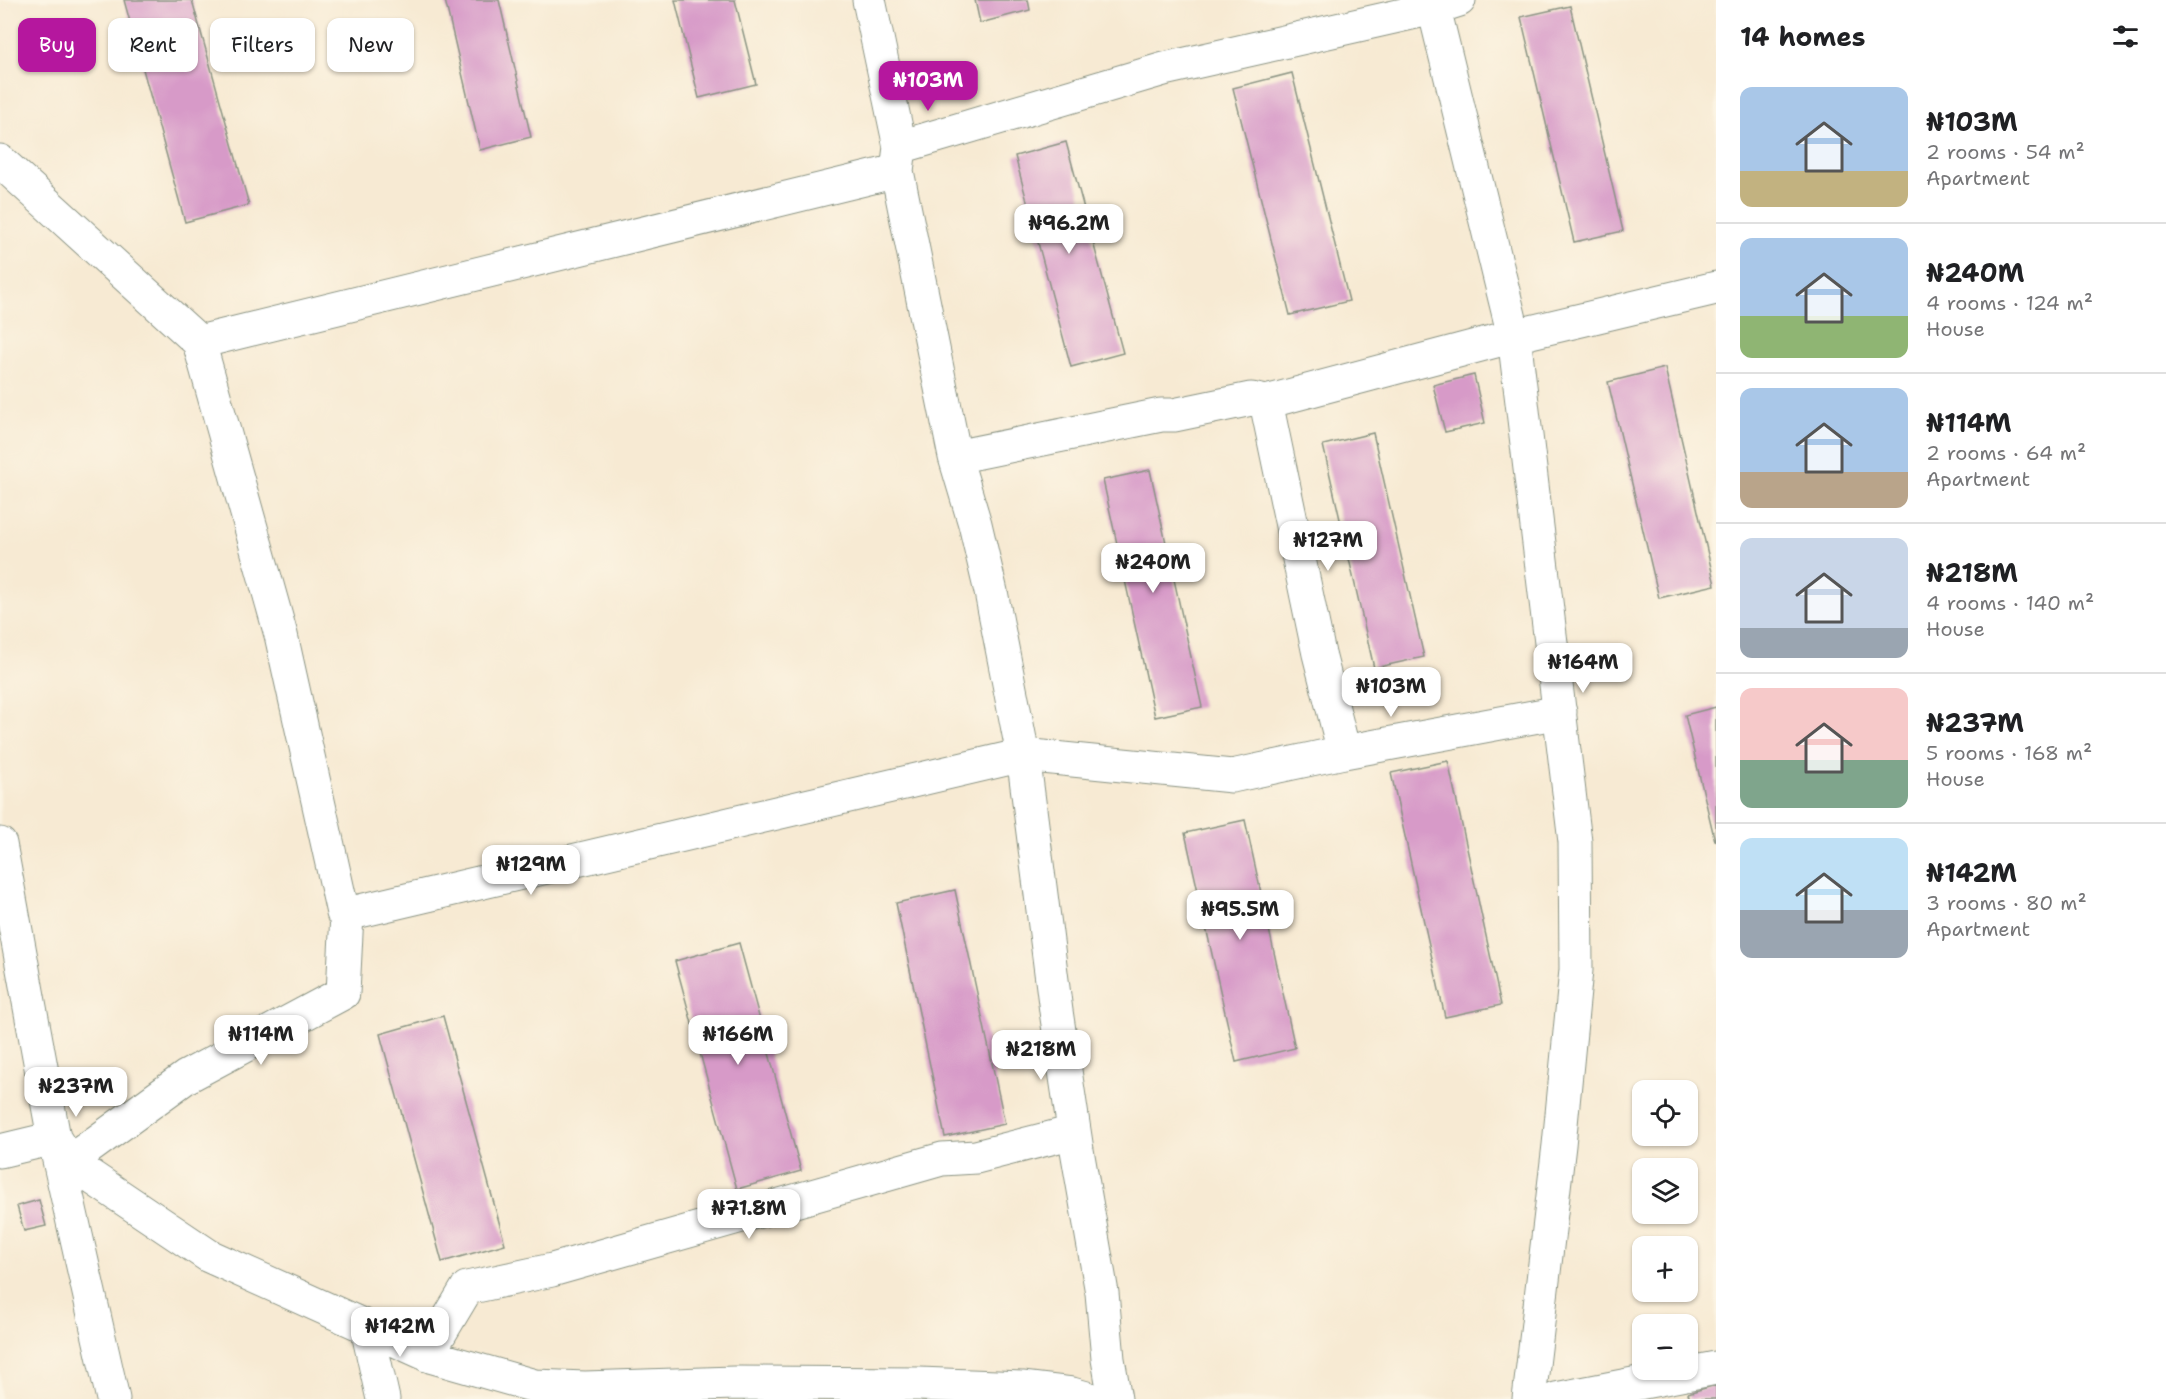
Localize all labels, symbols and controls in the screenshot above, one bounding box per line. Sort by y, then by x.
chip: Buy [18,18,96,72]
chip: Rent [108,18,198,72]
chip: Filters [210,18,315,72]
chip: New [327,18,414,72]
text: 14 homes [1740,19,1866,54]
icon: filters [2109,20,2142,53]
pin: ₦103M [886,61,970,112]
text: ₦103M [893,67,963,93]
text: ₦103M [1926,104,2018,139]
icon: home [1788,111,1860,183]
text: 2 rooms · 54 m² [1926,139,2085,165]
text: Apartment [1926,165,2030,191]
pin: ₦96.2M [1020,204,1118,255]
text: ₦96.2M [1028,210,1110,236]
text: ₦240M [1926,255,2024,290]
icon: home [1788,262,1860,334]
text: 4 rooms · 124 m² [1926,290,2093,316]
text: House [1926,316,1985,342]
text: ₦114M [1926,405,2012,440]
icon: home [1788,412,1860,484]
text: 2 rooms · 64 m² [1926,440,2086,466]
text: Apartment [1926,466,2030,492]
pin: ₦127M [1286,521,1370,572]
text: ₦127M [1293,527,1363,553]
pin: ₦240M [1111,543,1195,594]
text: ₦240M [1115,549,1191,575]
text: ₦218M [1926,555,2018,590]
icon: home [1788,562,1860,634]
text: 4 rooms · 140 m² [1926,590,2094,616]
text: House [1926,616,1985,642]
pin: ₦164M [1541,643,1625,694]
text: ₦164M [1547,649,1619,675]
pin: ₦103M [1349,667,1433,718]
text: ₦103M [1356,673,1426,699]
text: ₦237M [1926,705,2024,740]
icon: home [1788,712,1860,784]
text: 5 rooms · 168 m² [1926,740,2092,766]
text: House [1926,766,1985,792]
pin: ₦129M [489,845,573,896]
text: ₦129M [496,851,566,877]
text: ₦142M [1926,855,2017,890]
icon: home [1788,862,1860,934]
pin: ₦95.5M [1191,890,1289,941]
text: 3 rooms · 80 m² [1926,890,2087,916]
text: ₦95.5M [1201,896,1279,922]
text: Apartment [1926,916,2030,942]
pin: ₦114M [219,1015,303,1066]
pin: ₦166M [696,1015,780,1066]
text: ₦114M [228,1021,294,1047]
text: ₦166M [702,1021,774,1047]
pin: ₦218M [999,1030,1083,1081]
text: ₦218M [1006,1036,1076,1062]
pin: ₦237M [34,1067,118,1118]
text: ₦237M [38,1073,114,1099]
map controls [1632,1080,1698,1380]
button: locate [1632,1080,1698,1146]
button: layers [1632,1158,1698,1224]
pin: ₦71.8M [700,1189,798,1240]
text: ₦71.8M [711,1195,787,1221]
button: + [1632,1236,1698,1302]
pin: ₦142M [358,1307,442,1358]
text: ₦142M [365,1313,435,1339]
button: − [1632,1314,1698,1380]

